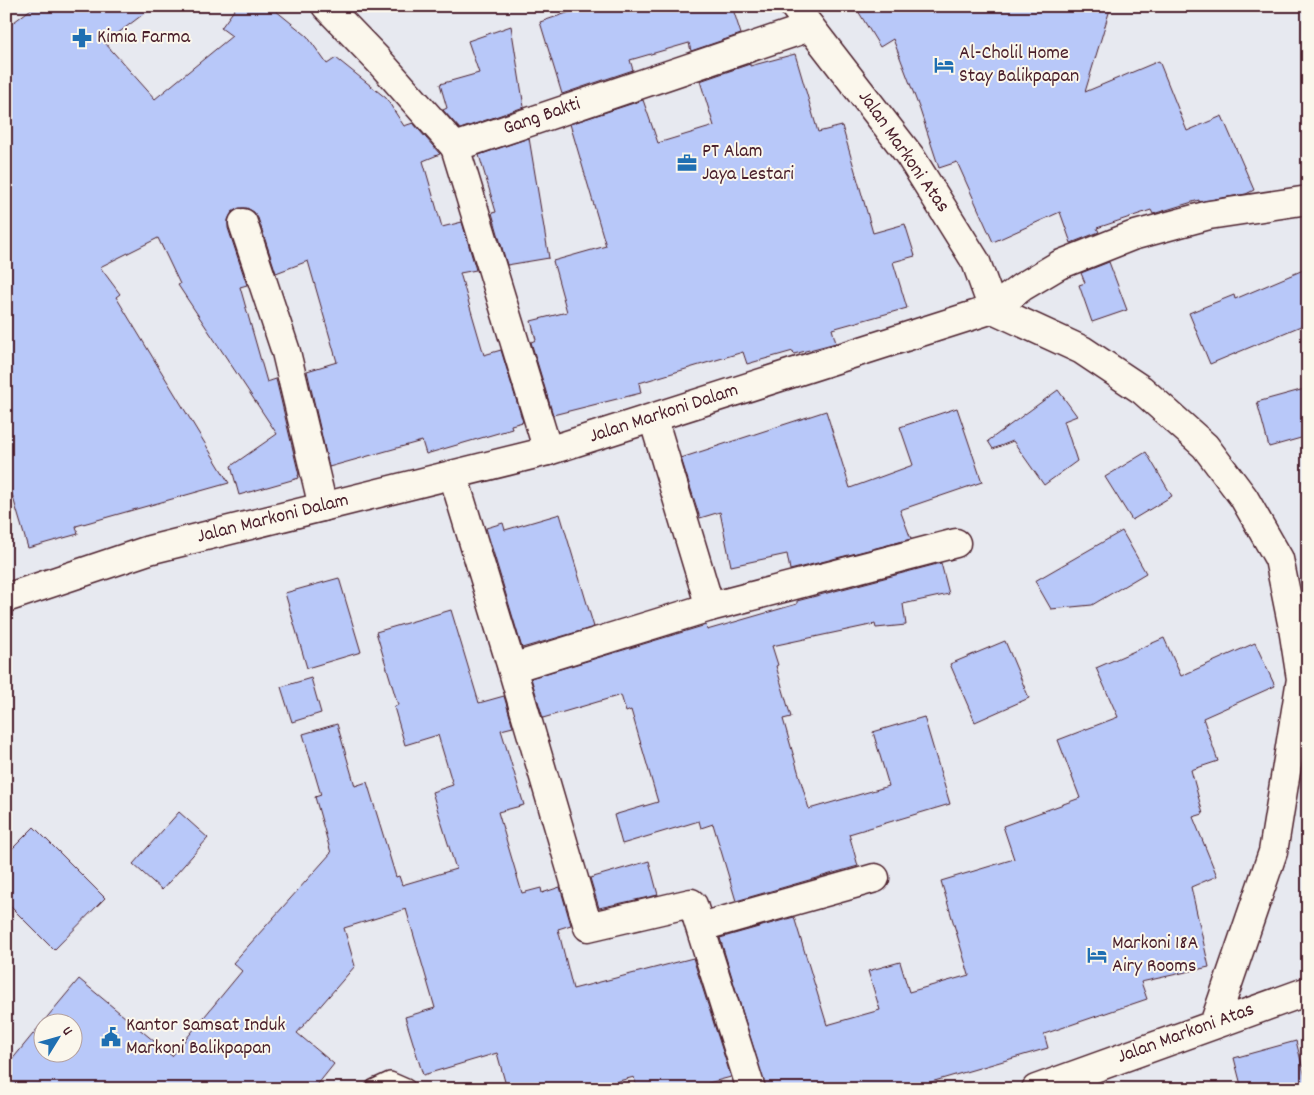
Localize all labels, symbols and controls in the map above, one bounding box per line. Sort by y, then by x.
place label: Kimia Farma [97,24,191,52]
pharmacy icon: Kimia Farma [71,27,93,49]
place label: Al-Cholil Home Stay Balikpapan [959,40,1079,91]
hotel icon: Al-Cholil Home Stay Balikpapan [933,54,955,76]
street label: Jalan Markoni Atas [850,85,956,219]
street label: Gang Bakti [500,91,585,143]
place label: PT Alam Jaya Lestari [702,138,794,189]
office icon: PT Alam Jaya Lestari [676,152,698,174]
street label: Jalan Markoni Dalam [586,377,742,451]
street label: Jalan Markoni Dalam [194,487,352,551]
place label: Markoni 18A Airy Rooms [1112,930,1199,981]
hotel icon: Markoni 18A Airy Rooms [1086,944,1108,966]
street label: Jalan Markoni Atas [1114,996,1258,1072]
north arrow [32,1012,82,1062]
place label: Kantor Samsat Induk Markoni Balikpapan [126,1012,285,1063]
text: U [57,1023,77,1040]
public building icon: Kantor Samsat Induk Markoni Balikpapan [100,1026,122,1048]

